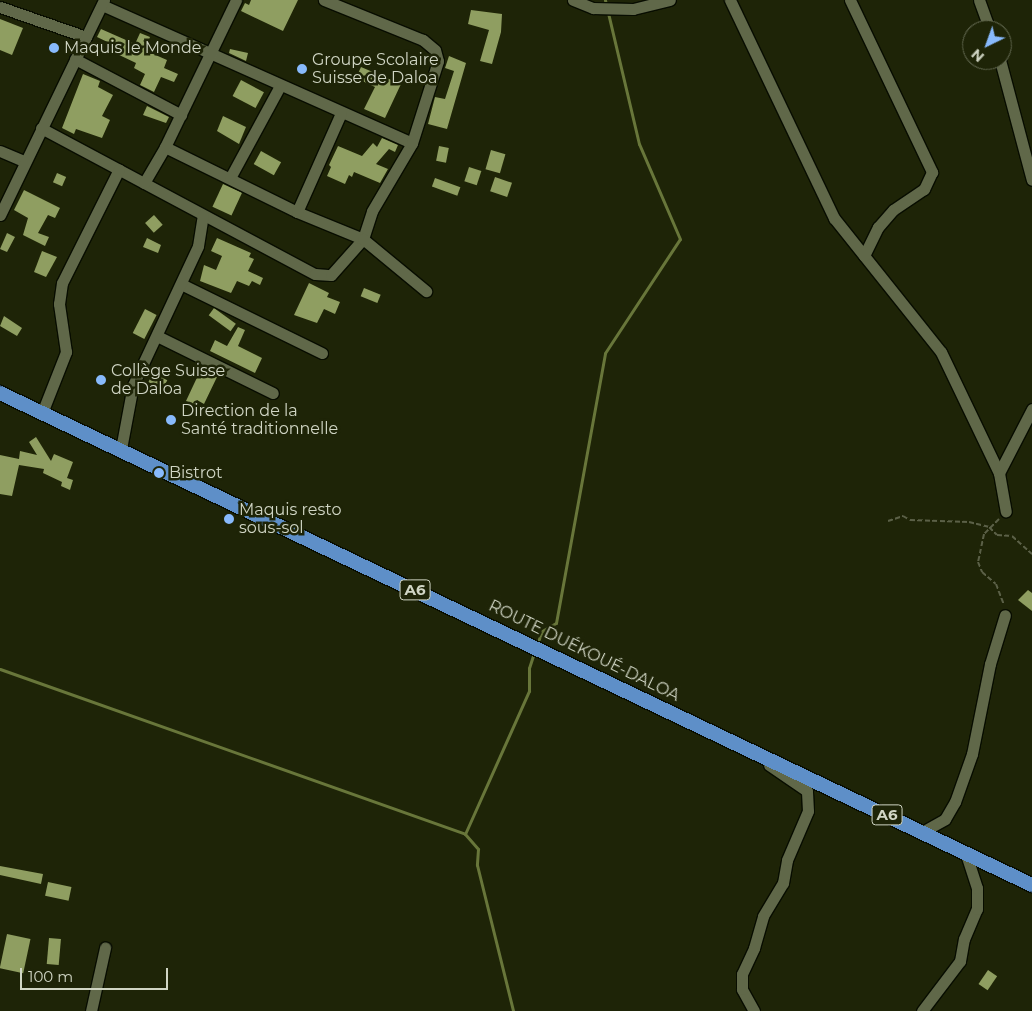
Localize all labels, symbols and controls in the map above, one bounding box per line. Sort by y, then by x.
north arrow [962,20,1012,70]
place label: Maquis le Monde [64,38,201,58]
marker: Maquis le Monde [48,42,60,54]
text: N [967,45,988,66]
place label: Groupe Scolaire Suisse de Daloa [312,50,439,88]
marker: Groupe Scolaire Suisse de Daloa [296,63,308,75]
place label: Collège Suisse de Daloa [111,361,225,399]
marker: Collège Suisse de Daloa [95,374,107,386]
place label: Direction de la Santé traditionnelle [181,401,338,439]
marker: Direction de la Santé traditionnelle [165,414,177,426]
place label: Bistrot [169,463,222,483]
marker: Bistrot [153,467,165,479]
place label: Maquis resto sous-sol [239,500,342,538]
marker: Maquis resto sous-sol [223,513,235,525]
road number: A6 [399,578,431,602]
street label: ROUTE DUÉKOUÉ-DALOA [485,596,683,706]
road number: A6 [871,802,903,828]
scale bar [22,958,170,990]
text: 100 m [28,967,73,986]

